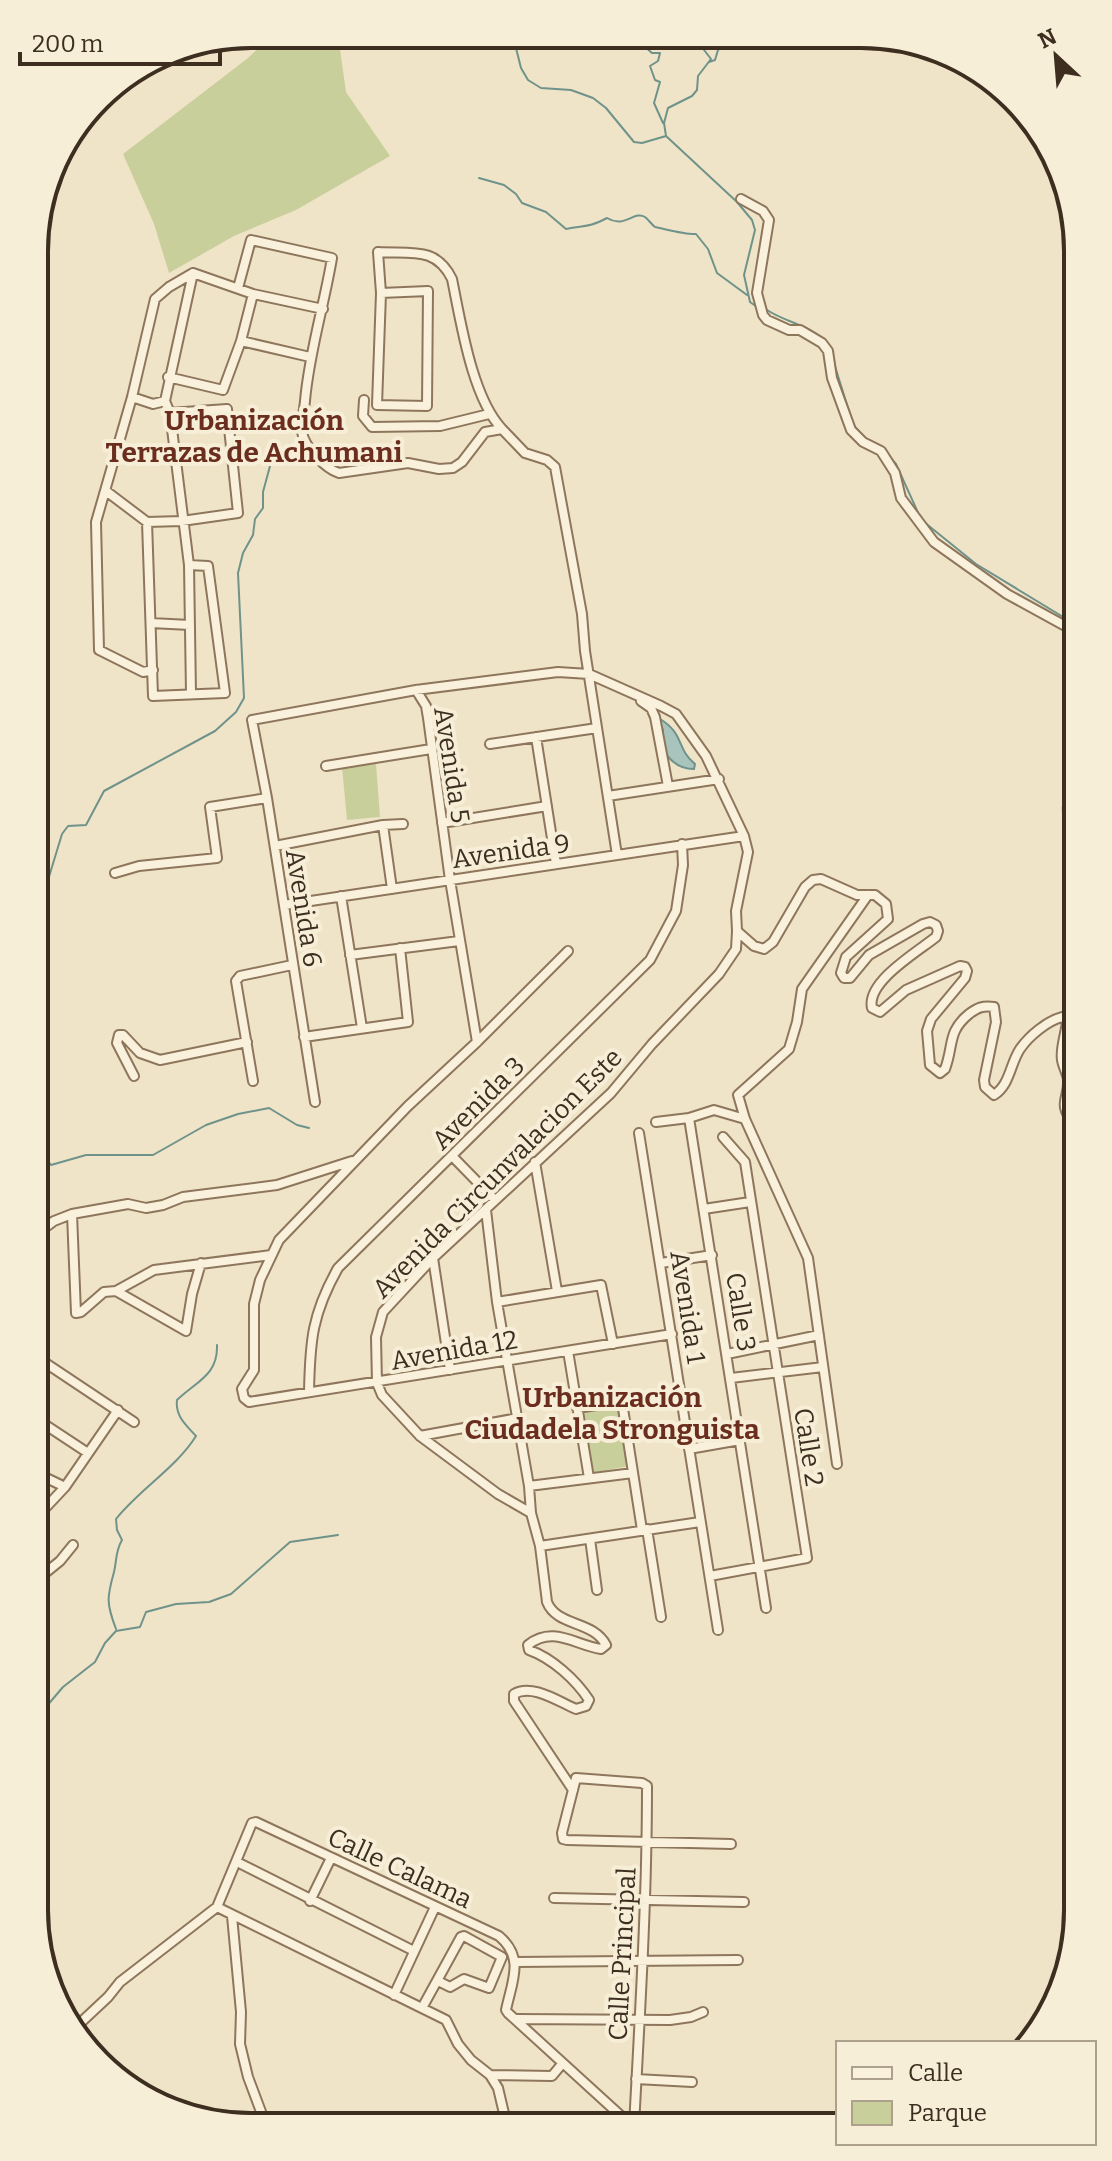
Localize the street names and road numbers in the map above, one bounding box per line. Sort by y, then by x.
street label: Avenida 5 [427,705,476,825]
street label: Avenida 9 [450,828,572,875]
street label: Avenida 6 [279,847,328,969]
street label: Avenida Circunvalacion Este [366,1042,629,1305]
street label: Avenida 3 [426,1051,531,1156]
street label: Avenida 1 [663,1248,712,1366]
street label: Calle 3 [719,1270,762,1354]
street label: Avenida 12 [388,1324,520,1377]
street label: Calle 2 [787,1406,830,1489]
street label: Calle Calama [323,1822,477,1915]
street label: Calle Principal [602,1867,643,2041]

